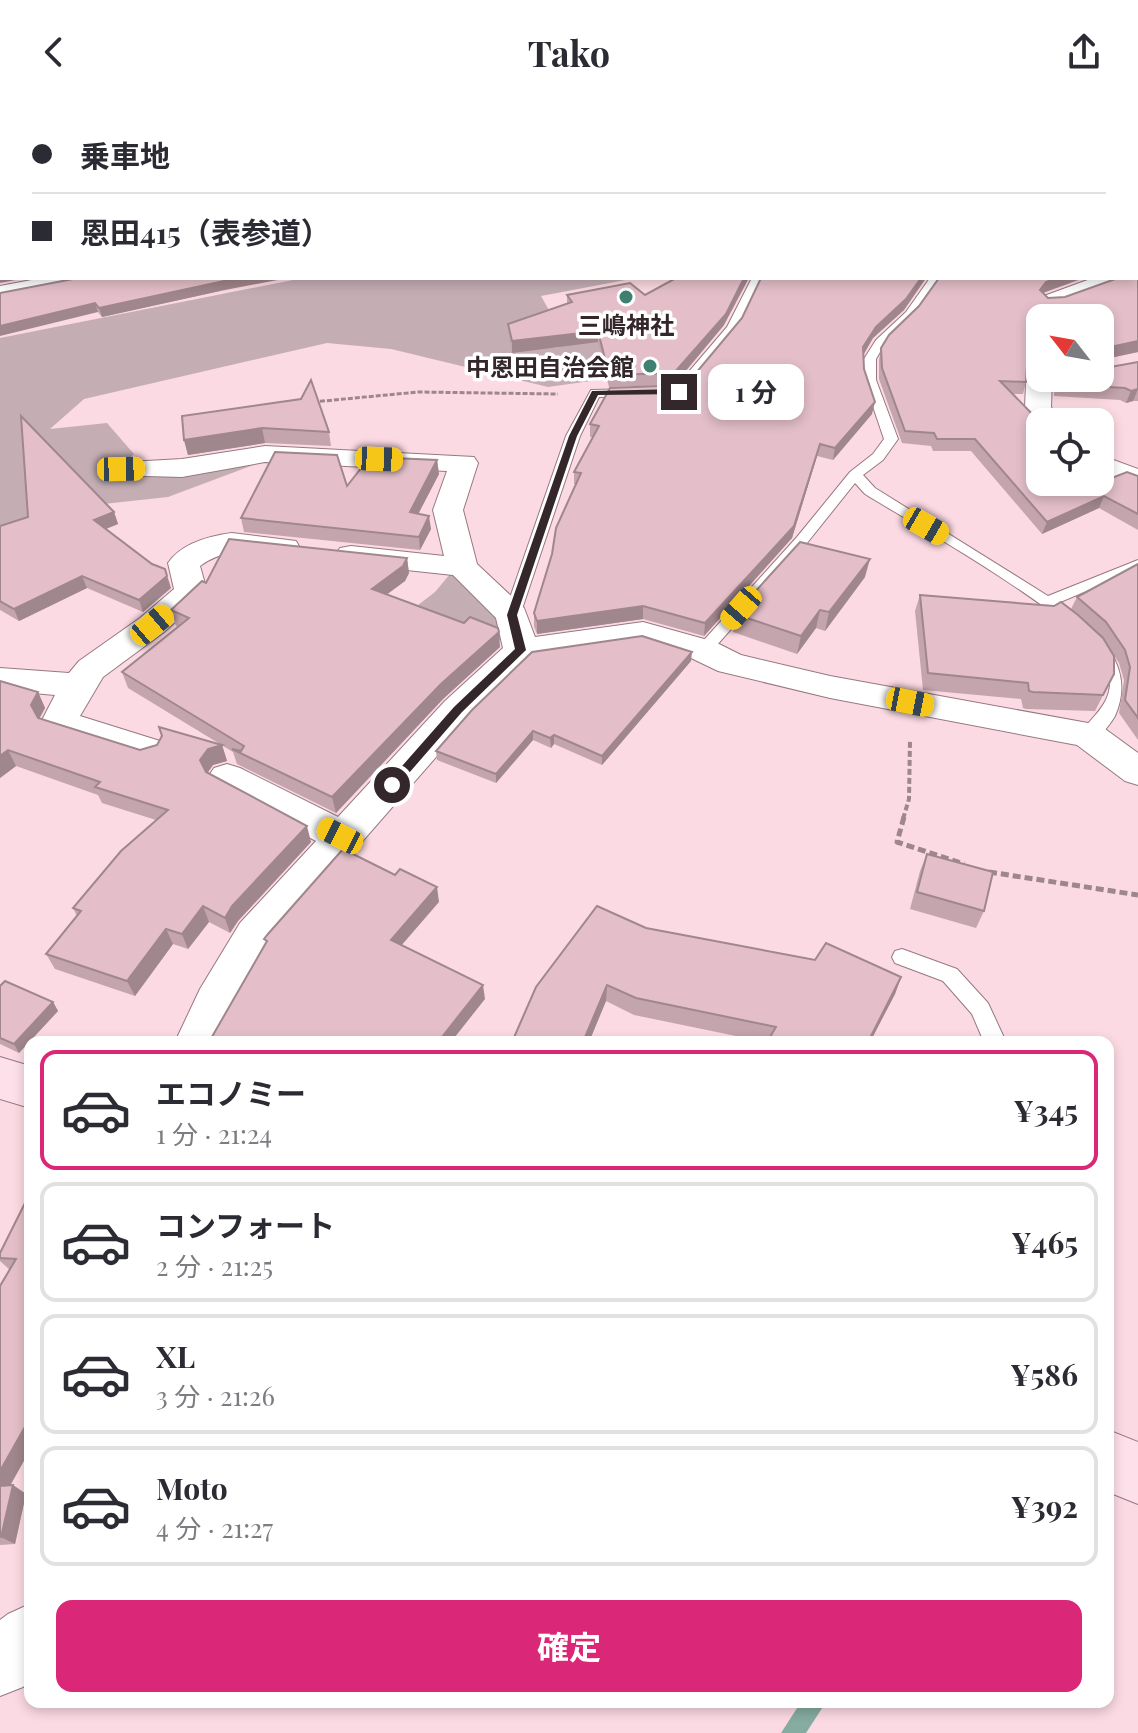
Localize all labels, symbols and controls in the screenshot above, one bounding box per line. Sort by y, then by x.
text: Tako [528,28,610,76]
icon: back [32,30,76,74]
icon: share [1062,30,1106,74]
text: 乗車地 [80,135,170,175]
text: 恩田415（表参道） [80,212,331,252]
marker: 三嶋神社 [617,288,635,306]
north arrow [1026,304,1114,392]
map controls [1026,304,1114,496]
place label: 三嶋神社 [578,308,674,340]
place label: 中恩田自治会館 [466,350,634,382]
marker: 中恩田自治会館 [641,357,659,375]
callout: 1 分 [707,364,803,420]
route end [661,374,697,410]
text: 1 分 [735,374,777,409]
button: locate [1026,408,1114,496]
car [355,446,403,472]
car [97,457,145,481]
car [899,504,953,548]
car [716,582,766,634]
car [126,600,178,650]
car [884,686,936,718]
route start [374,767,410,803]
car [313,814,367,858]
text: エコノミー [156,1073,306,1113]
icon: car [60,1074,132,1146]
text: ¥345 [1013,1090,1078,1130]
text: 1 分 · 21:24 [156,1116,272,1151]
text: コンフォート [156,1205,335,1245]
icon: car [60,1206,132,1278]
text: ¥465 [1011,1222,1078,1262]
text: 2 分 · 21:25 [156,1248,273,1283]
text: XL [156,1336,195,1376]
icon: car [60,1338,132,1410]
text: ¥586 [1010,1354,1078,1394]
text: 3 分 · 21:26 [156,1378,275,1413]
text: Moto [156,1468,228,1508]
icon: car [60,1470,132,1542]
text: ¥392 [1011,1486,1078,1526]
text: 4 分 · 21:27 [156,1510,273,1545]
button: 確定 [56,1600,1082,1692]

